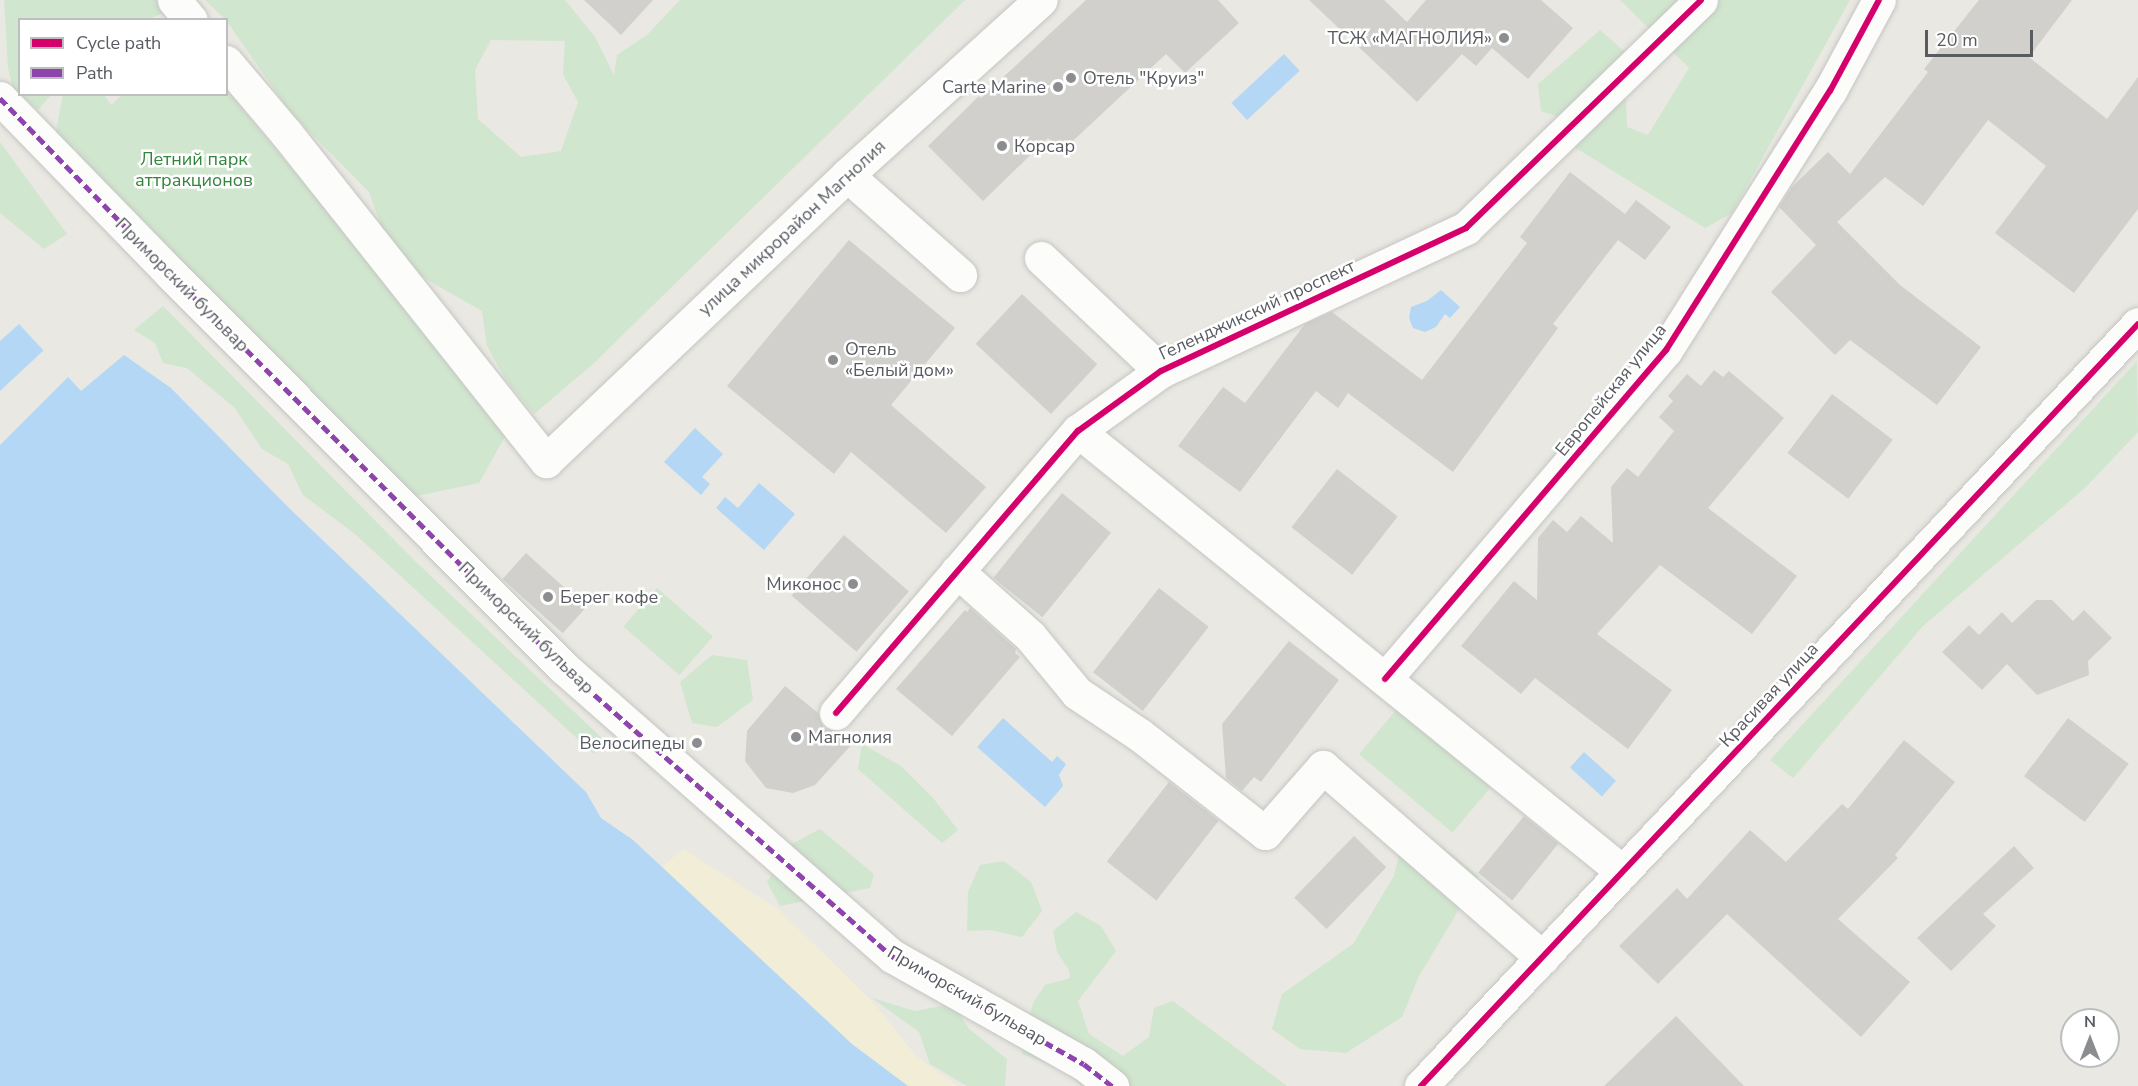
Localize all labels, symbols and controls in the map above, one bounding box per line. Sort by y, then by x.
legend [18,18,228,96]
scale bar [1928,18,2036,56]
place label: ТСЖ «МАГНОЛИЯ» [1327,27,1492,49]
text: 20 m [1936,28,1978,52]
text: Cycle path [76,31,161,55]
marker: ТСЖ «МАГНОЛИЯ» [1497,31,1511,45]
text: Path [76,61,113,85]
place label: Отель "Круиз" [1083,67,1204,89]
marker: Отель "Круиз" [1064,71,1078,85]
place label: Carte Marine [942,76,1046,98]
marker: Carte Marine [1051,80,1065,94]
place label: Корсар [1014,135,1075,157]
street label: улица микрорайон Магнолия [694,136,890,320]
marker: Корсар [995,139,1009,153]
park label: Летний парк аттракционов [135,149,253,192]
street label: Приморский бульвар [111,214,253,356]
street label: Геленджикский проспект [1155,255,1359,365]
street label: Европейская улица [1551,319,1671,461]
place label: Отель «Белый дом» [845,339,954,382]
marker: Отель «Белый дом» [826,353,840,367]
street label: Приморский бульвар [454,558,598,698]
place label: Миконос [766,573,841,595]
marker: Миконос [846,577,860,591]
place label: Берег кофе [560,586,658,608]
marker: Берег кофе [541,590,555,604]
street label: Красивая улица [1715,638,1823,752]
place label: Магнолия [808,726,892,748]
marker: Магнолия [789,730,803,744]
place label: Велосипеды [579,732,685,754]
marker: Велосипеды [690,736,704,750]
street label: Приморский бульвар [884,942,1050,1050]
north arrow [2060,1008,2120,1068]
text: N [2084,1011,2096,1033]

